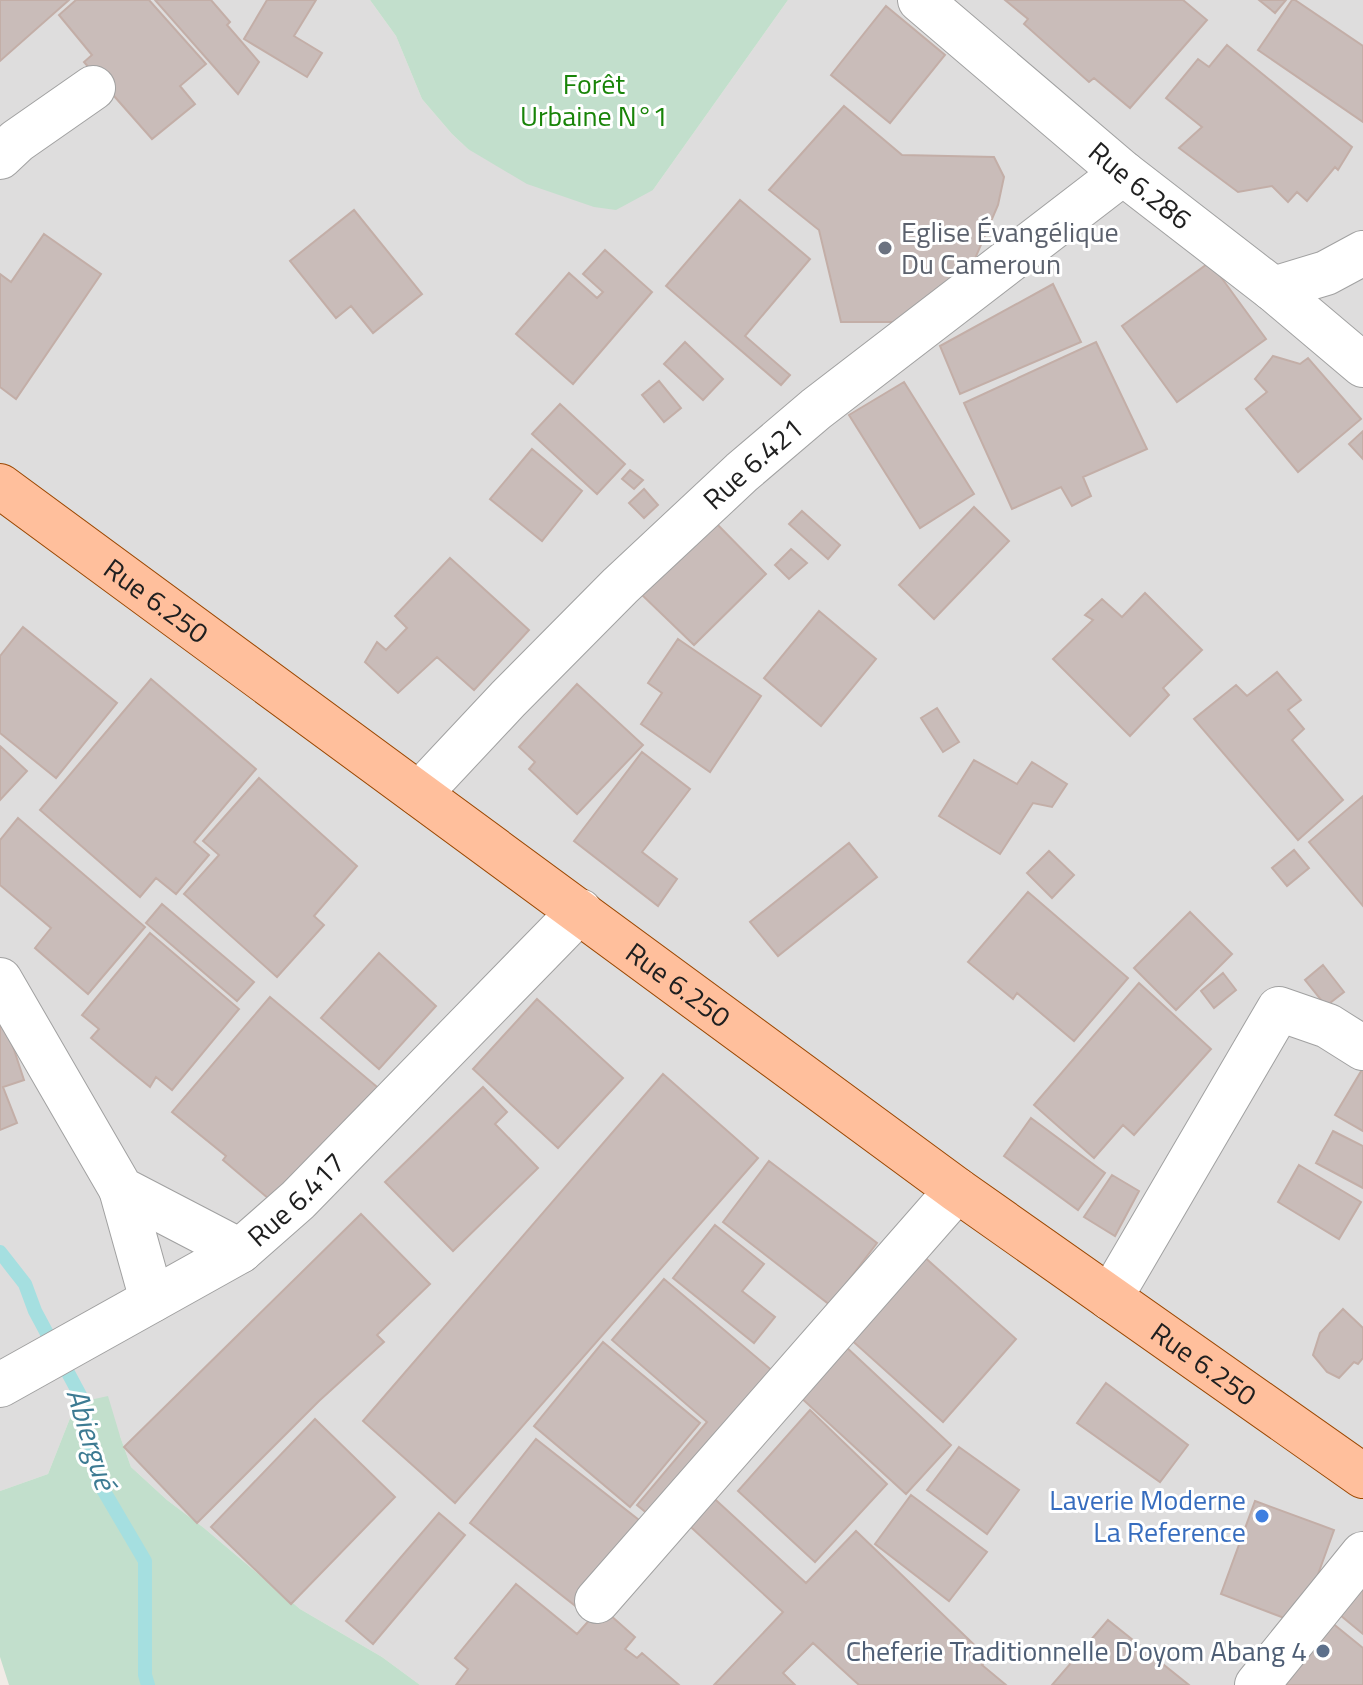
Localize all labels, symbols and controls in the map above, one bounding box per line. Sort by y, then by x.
park label: Forêt Urbaine N°1 [520,62,668,137]
street label: Rue 6.286 [1079,131,1201,240]
place label: Eglise Évangélique Du Cameroun [901,210,1119,285]
marker: Eglise Évangélique Du Cameroun [876,239,894,257]
street label: Rue 6.421 [693,407,812,519]
street label: Rue 6.250 [95,547,218,654]
street label: Rue 6.250 [617,931,740,1038]
street label: Rue 6.417 [237,1142,355,1256]
street label: Rue 6.250 [1142,1311,1266,1416]
water label: Abiergué [55,1382,130,1497]
place label: Laverie Moderne La Reference [1049,1478,1246,1553]
marker: Laverie Moderne La Reference [1253,1507,1271,1525]
place label: Cheferie Traditionnelle D'oyom Abang 4 [846,1629,1307,1672]
marker: Cheferie Traditionnelle D'oyom Abang 4 [1314,1642,1332,1660]

